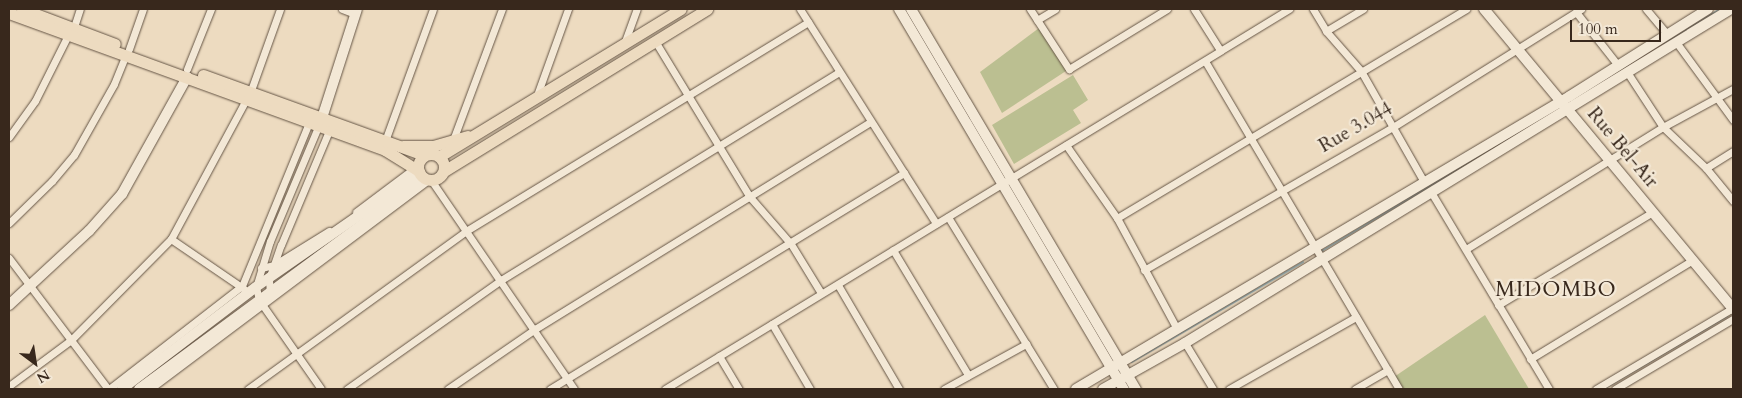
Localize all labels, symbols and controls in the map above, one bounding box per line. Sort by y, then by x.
scale bar [1572,10,1663,42]
text: 100 m [1578,19,1618,39]
street label: Rue 3.044 [1315,98,1397,158]
street label: Rue Bel-Air [1582,103,1662,193]
district label: MIDOMBO [1494,277,1618,303]
north arrow [10,338,60,388]
text: N [33,365,53,388]

